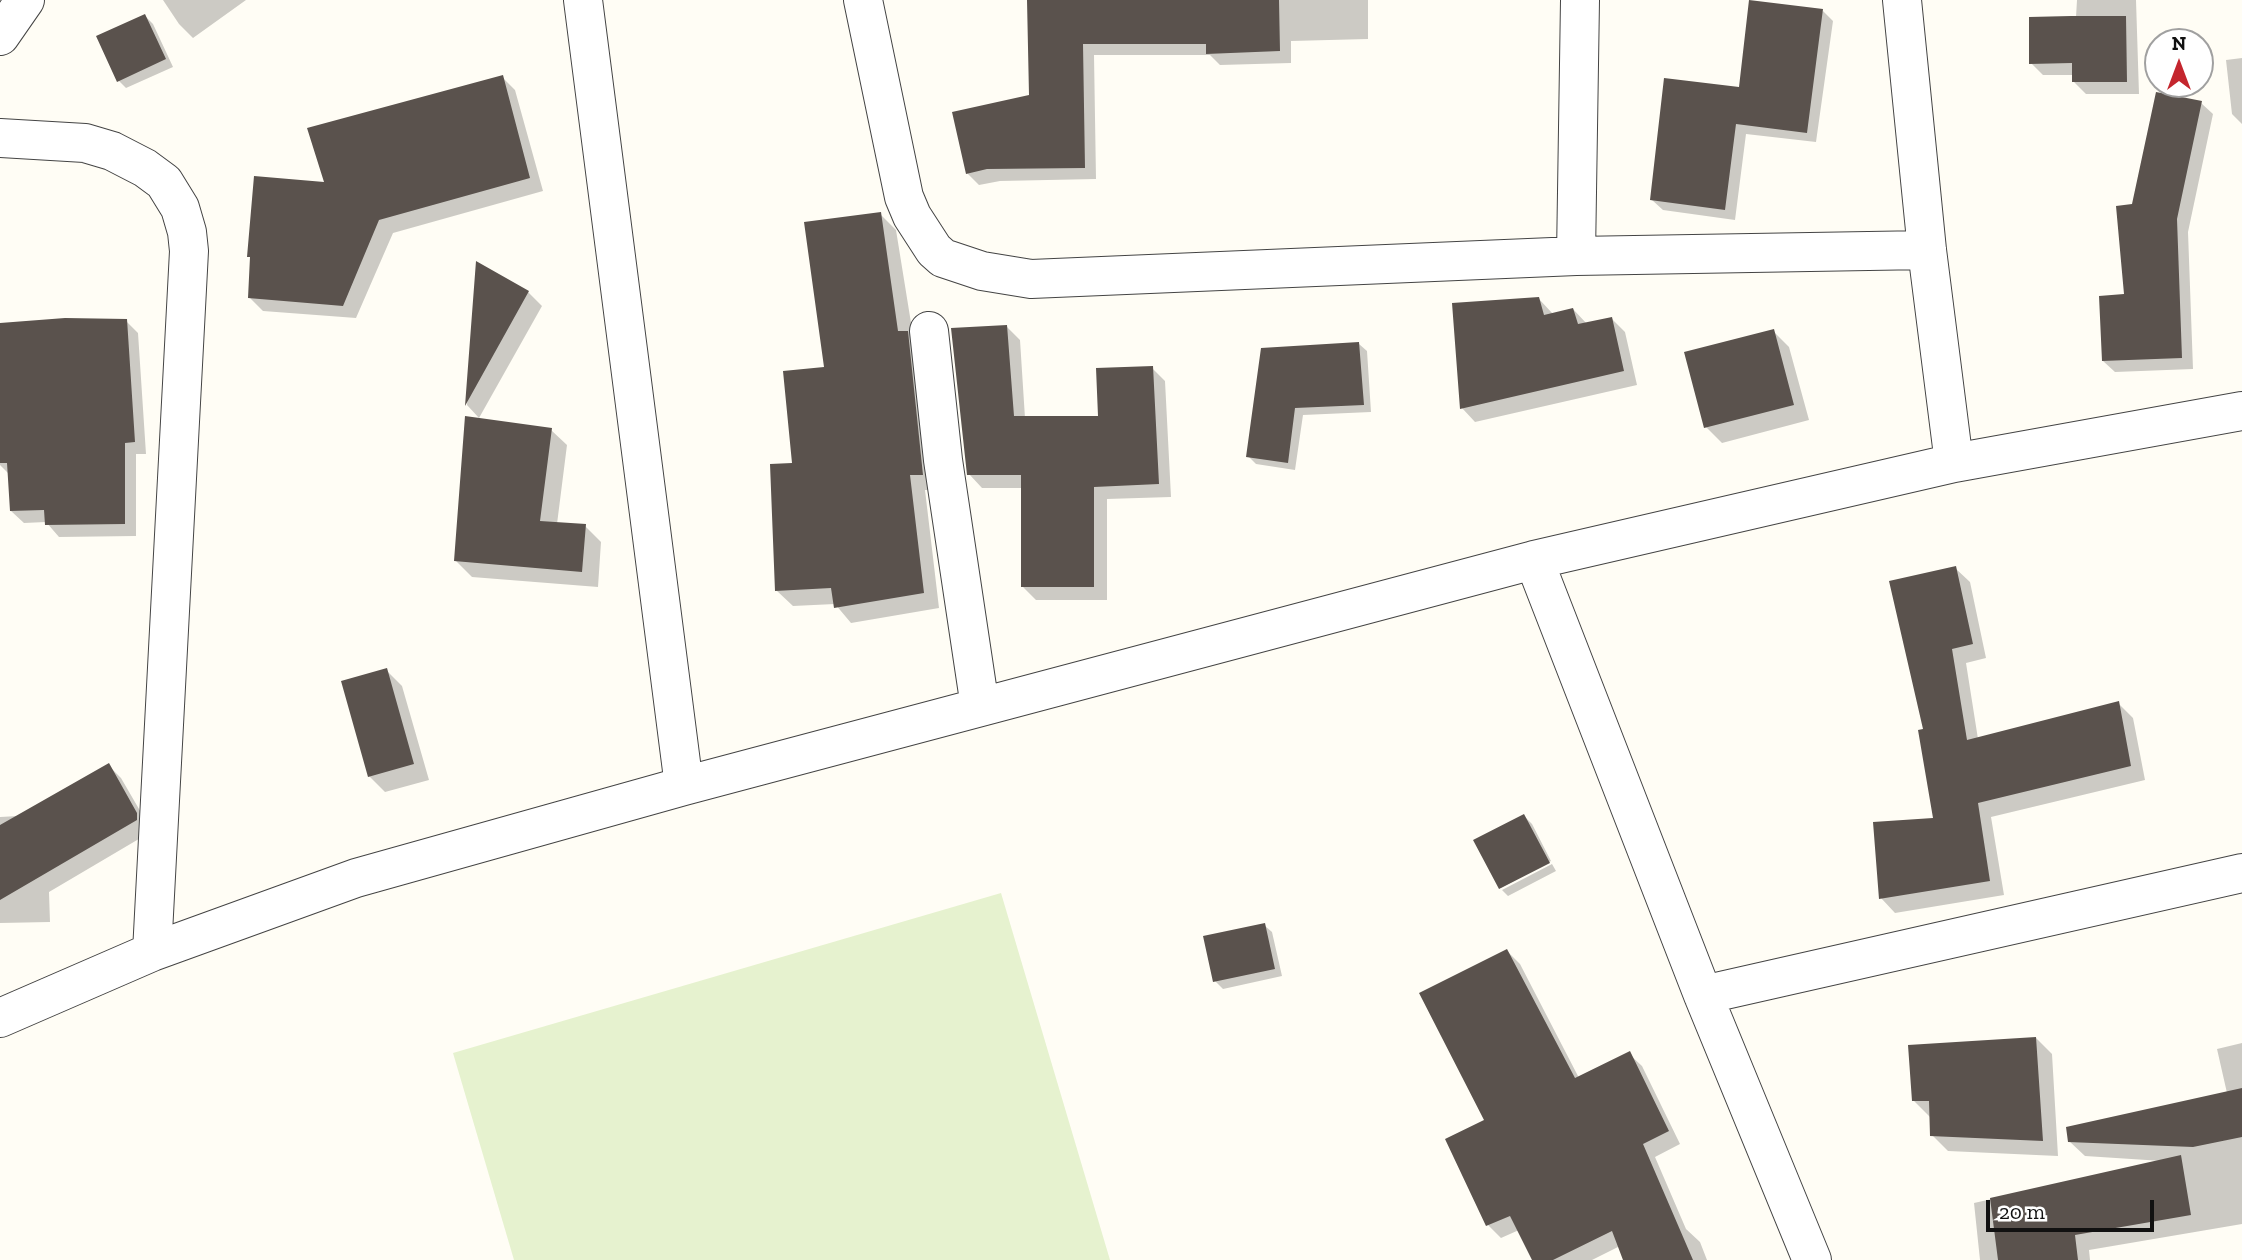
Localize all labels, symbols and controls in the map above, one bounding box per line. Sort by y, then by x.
north arrow [2144,28,2214,98]
text: N [2172,32,2186,55]
scale bar [1990,1186,2158,1230]
text: 20 m [1999,1199,2045,1224]

